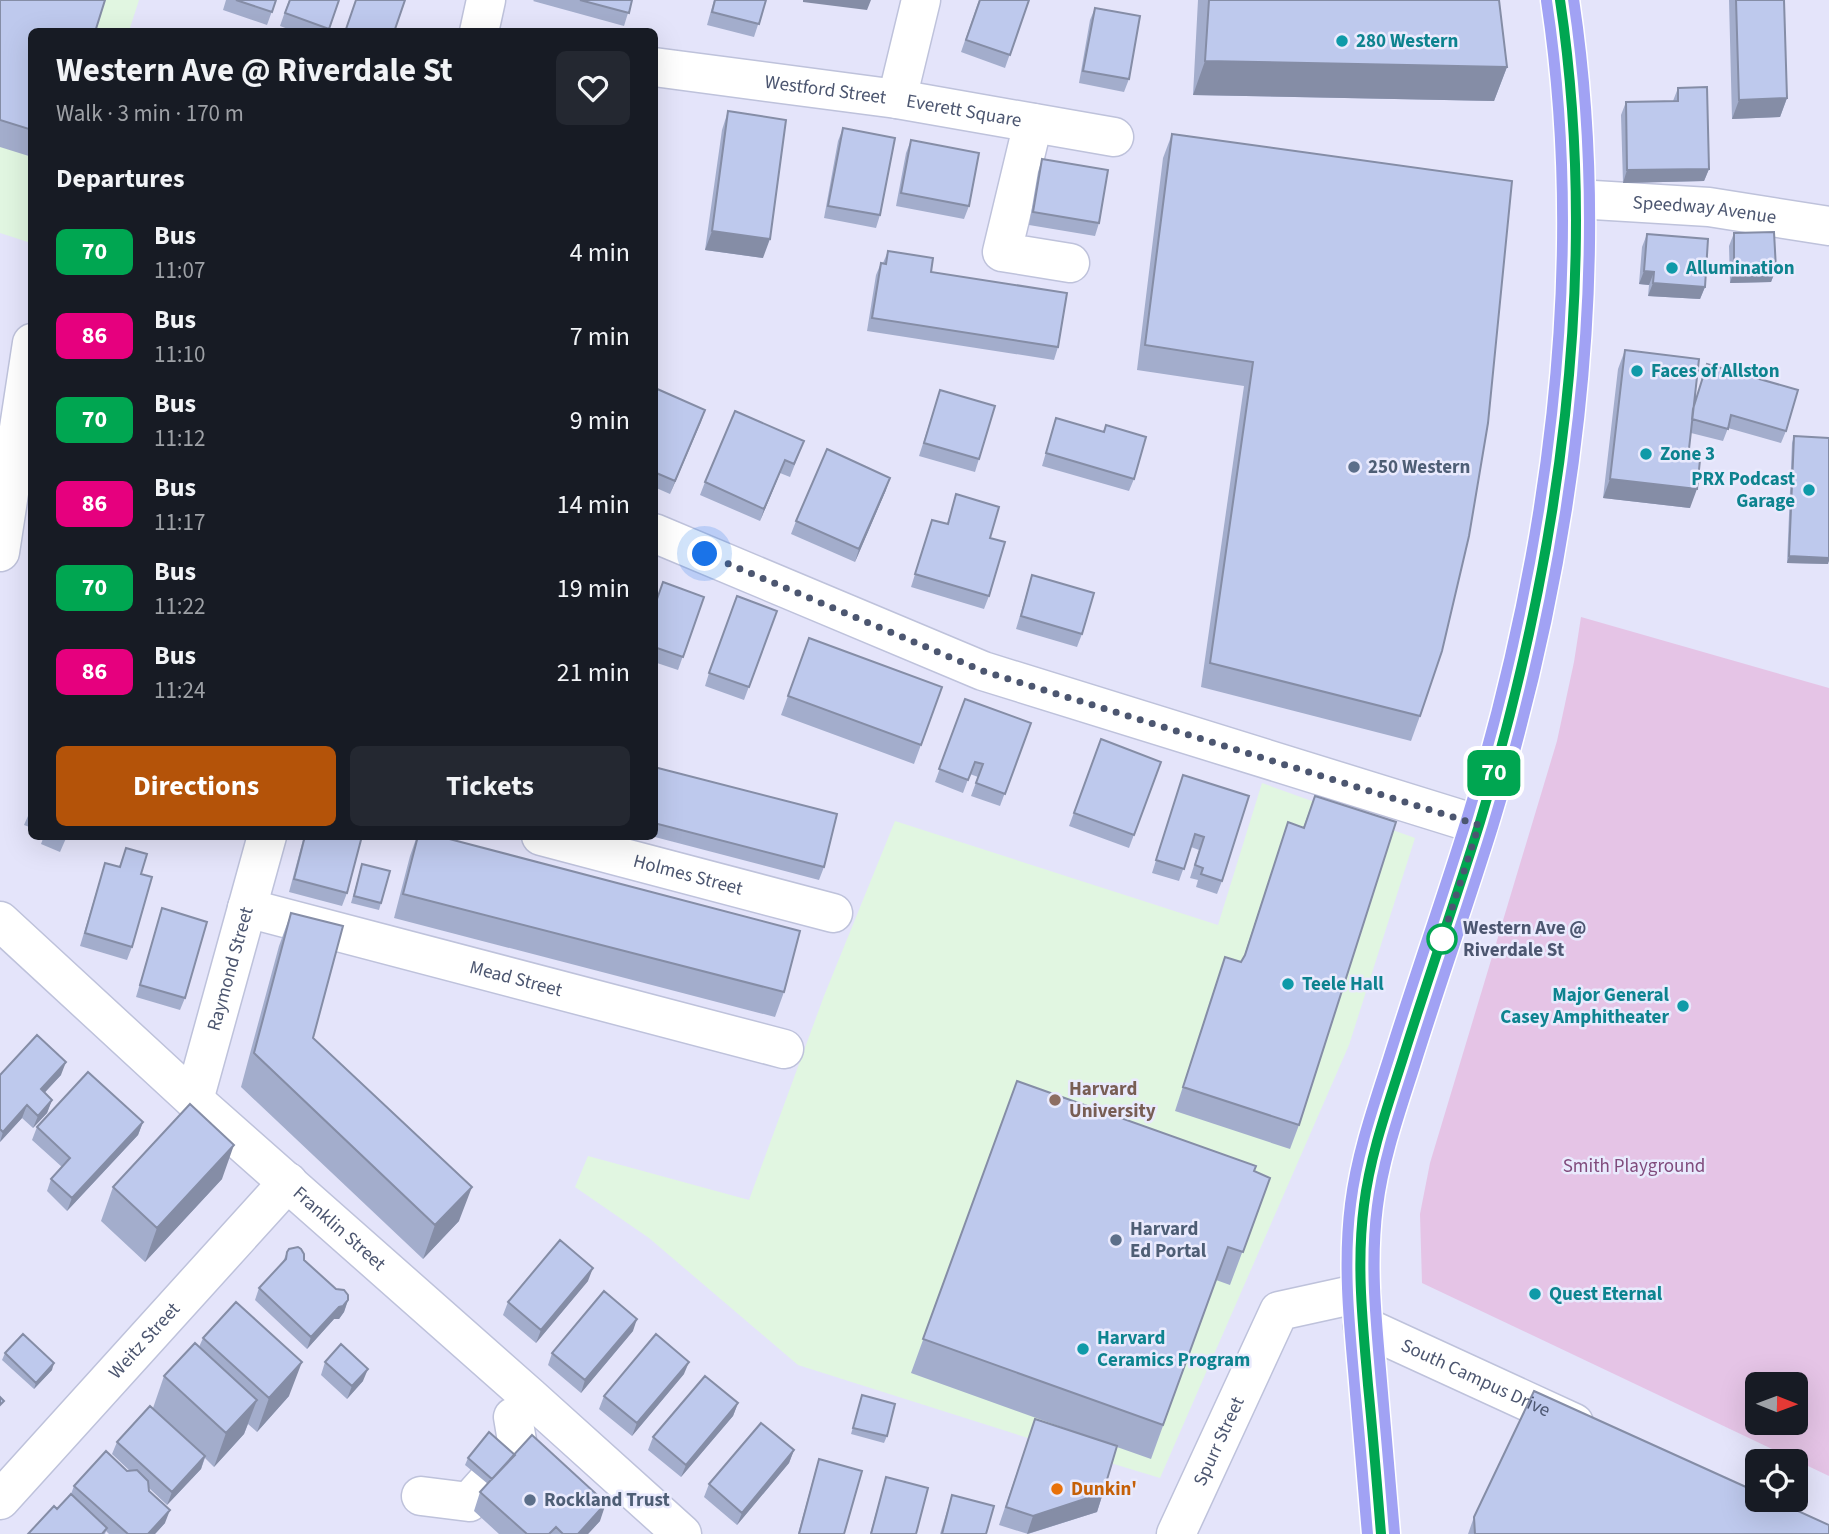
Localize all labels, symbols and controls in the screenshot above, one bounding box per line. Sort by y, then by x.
place label: 280 Western [1356,28,1458,55]
marker: 280 Western [1334,33,1350,49]
text: Western Ave @ Riverdale St [56,47,453,94]
button: heart [556,51,630,125]
street label: Westford Street [763,68,888,111]
street label: Everett Square [904,87,1024,134]
text: Walk · 3 min · 170 m [56,97,244,130]
text: Departures [56,160,184,197]
street label: Speedway Avenue [1632,189,1778,231]
text: Bus [154,217,196,254]
text: 70 [82,234,107,269]
text: 4 min [570,234,630,271]
text: 11:07 [154,254,205,287]
place label: Allumination [1685,255,1795,282]
marker: Allumination [1664,260,1680,276]
text: Bus [154,301,196,338]
text: 86 [82,318,107,353]
text: 7 min [570,318,630,355]
text: 11:10 [154,338,205,371]
place label: Faces of Allston [1651,358,1780,385]
marker: Faces of Allston [1629,363,1645,379]
text: Bus [154,385,196,422]
text: 70 [82,402,107,437]
text: 9 min [570,402,630,439]
text: 11:12 [154,422,205,455]
place label: Zone 3 [1660,441,1715,468]
marker: Zone 3 [1638,446,1654,462]
place label: 250 Western [1368,454,1470,481]
marker: 250 Western [1346,459,1362,475]
place label: PRX Podcast Garage [1691,466,1795,515]
text: Bus [154,469,196,506]
marker: PRX Podcast Garage [1801,482,1817,498]
text: 86 [82,486,107,521]
text: 14 min [557,486,630,523]
text: 11:17 [154,506,205,539]
your location [687,536,722,571]
text: Bus [154,553,196,590]
text: 70 [82,570,107,605]
text: 19 min [557,570,630,607]
text: 11:22 [154,590,205,623]
text: Bus [154,637,196,674]
text: 86 [82,654,107,689]
text: 21 min [557,654,630,691]
text: 11:24 [154,674,205,707]
button: Directions [56,746,336,826]
button: Tickets [350,746,630,826]
line badge: 70 [1462,750,1526,796]
text: 70 [1481,755,1507,790]
street label: Holmes Street [630,847,746,902]
street label: Raymond Street [200,903,260,1034]
place label: Western Ave @ Riverdale St [1463,915,1586,964]
marker: Western Ave @ Riverdale St [1427,924,1457,954]
street label: Mead Street [467,954,566,1004]
place label: Teele Hall [1302,971,1384,998]
marker: Teele Hall [1280,976,1296,992]
place label: Major General Casey Amphitheater [1500,982,1670,1031]
marker: Major General Casey Amphitheater [1675,998,1691,1014]
place label: Harvard University [1069,1076,1156,1125]
marker: Harvard University [1047,1092,1063,1108]
park label: Smith Playground [1563,1153,1705,1180]
street label: Franklin Street [287,1180,392,1277]
place label: Harvard Ed Portal [1130,1216,1207,1265]
marker: Harvard Ed Portal [1108,1232,1124,1248]
place label: Quest Eternal [1549,1281,1663,1308]
marker: Quest Eternal [1527,1286,1543,1302]
street label: Weitz Street [102,1296,187,1385]
place label: Harvard Ceramics Program [1097,1325,1250,1374]
street label: South Campus Drive [1397,1332,1555,1424]
marker: Harvard Ceramics Program [1075,1341,1091,1357]
north arrow [1745,1372,1808,1435]
map controls [1745,1372,1808,1512]
street label: Spurr Street [1186,1392,1251,1491]
button: locate [1745,1449,1808,1512]
place label: Dunkin' [1071,1476,1137,1503]
marker: Dunkin' [1049,1481,1065,1497]
place label: Rockland Trust [544,1487,670,1514]
marker: Rockland Trust [522,1492,538,1508]

